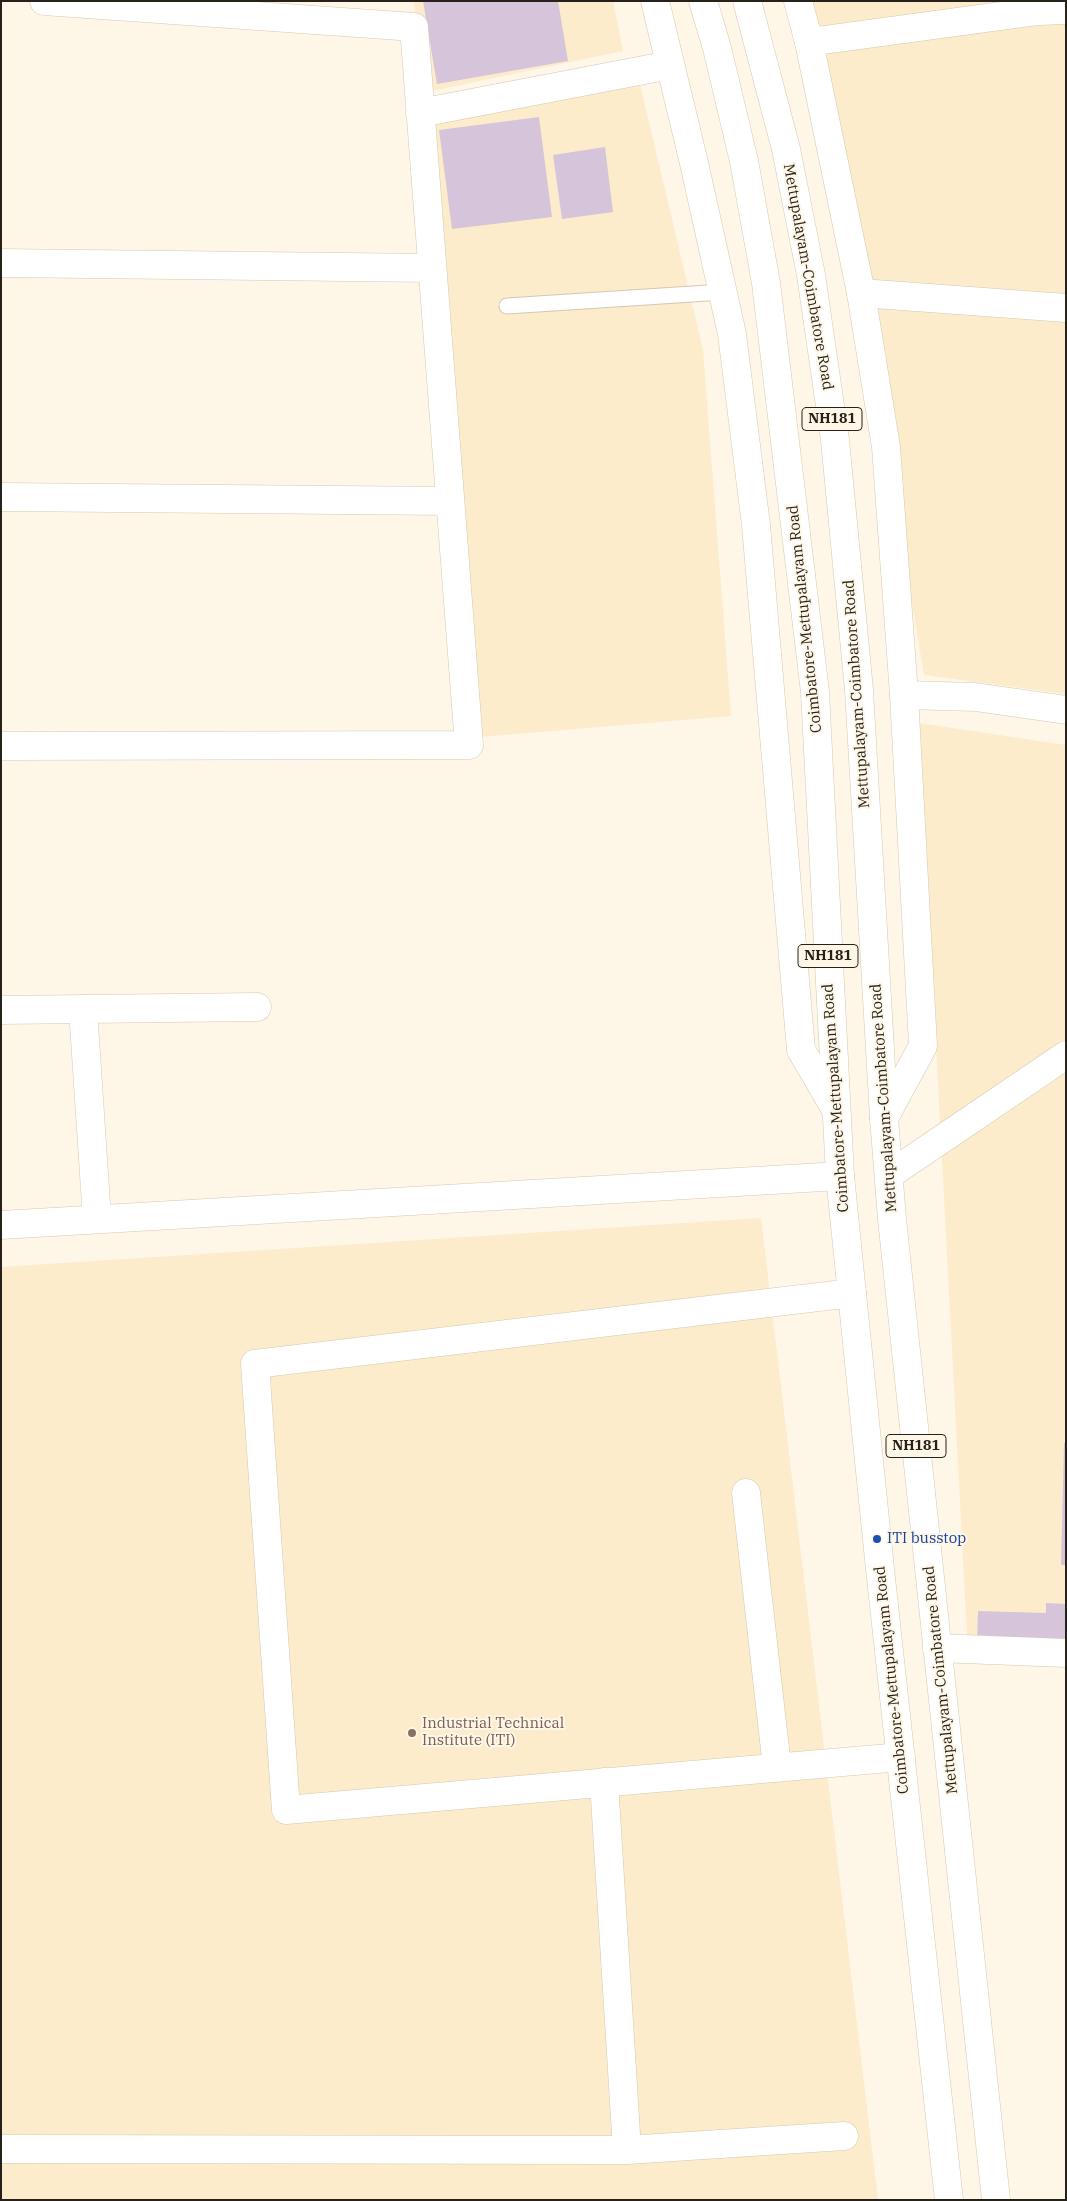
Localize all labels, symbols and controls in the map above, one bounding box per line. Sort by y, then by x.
street label: Mettupalayam-Coimbatore Road [779,163,837,391]
road number: NH181 [802,408,862,430]
street label: Coimbatore-Mettupalayam Road [784,504,826,734]
street label: Mettupalayam-Coimbatore Road [840,579,874,809]
road number: NH181 [798,944,858,968]
street label: Coimbatore-Mettupalayam Road [819,983,853,1213]
street label: Mettupalayam-Coimbatore Road [867,983,901,1213]
road number: NH181 [886,1434,946,1458]
place label: ITI busstop [887,1530,966,1548]
marker: ITI busstop [871,1533,883,1545]
street label: Coimbatore-Mettupalayam Road [871,1565,913,1795]
street label: Mettupalayam-Coimbatore Road [920,1565,962,1795]
place label: Industrial Technical Institute (ITI) [422,1715,564,1750]
marker: Industrial Technical Institute (ITI) [406,1727,418,1739]

